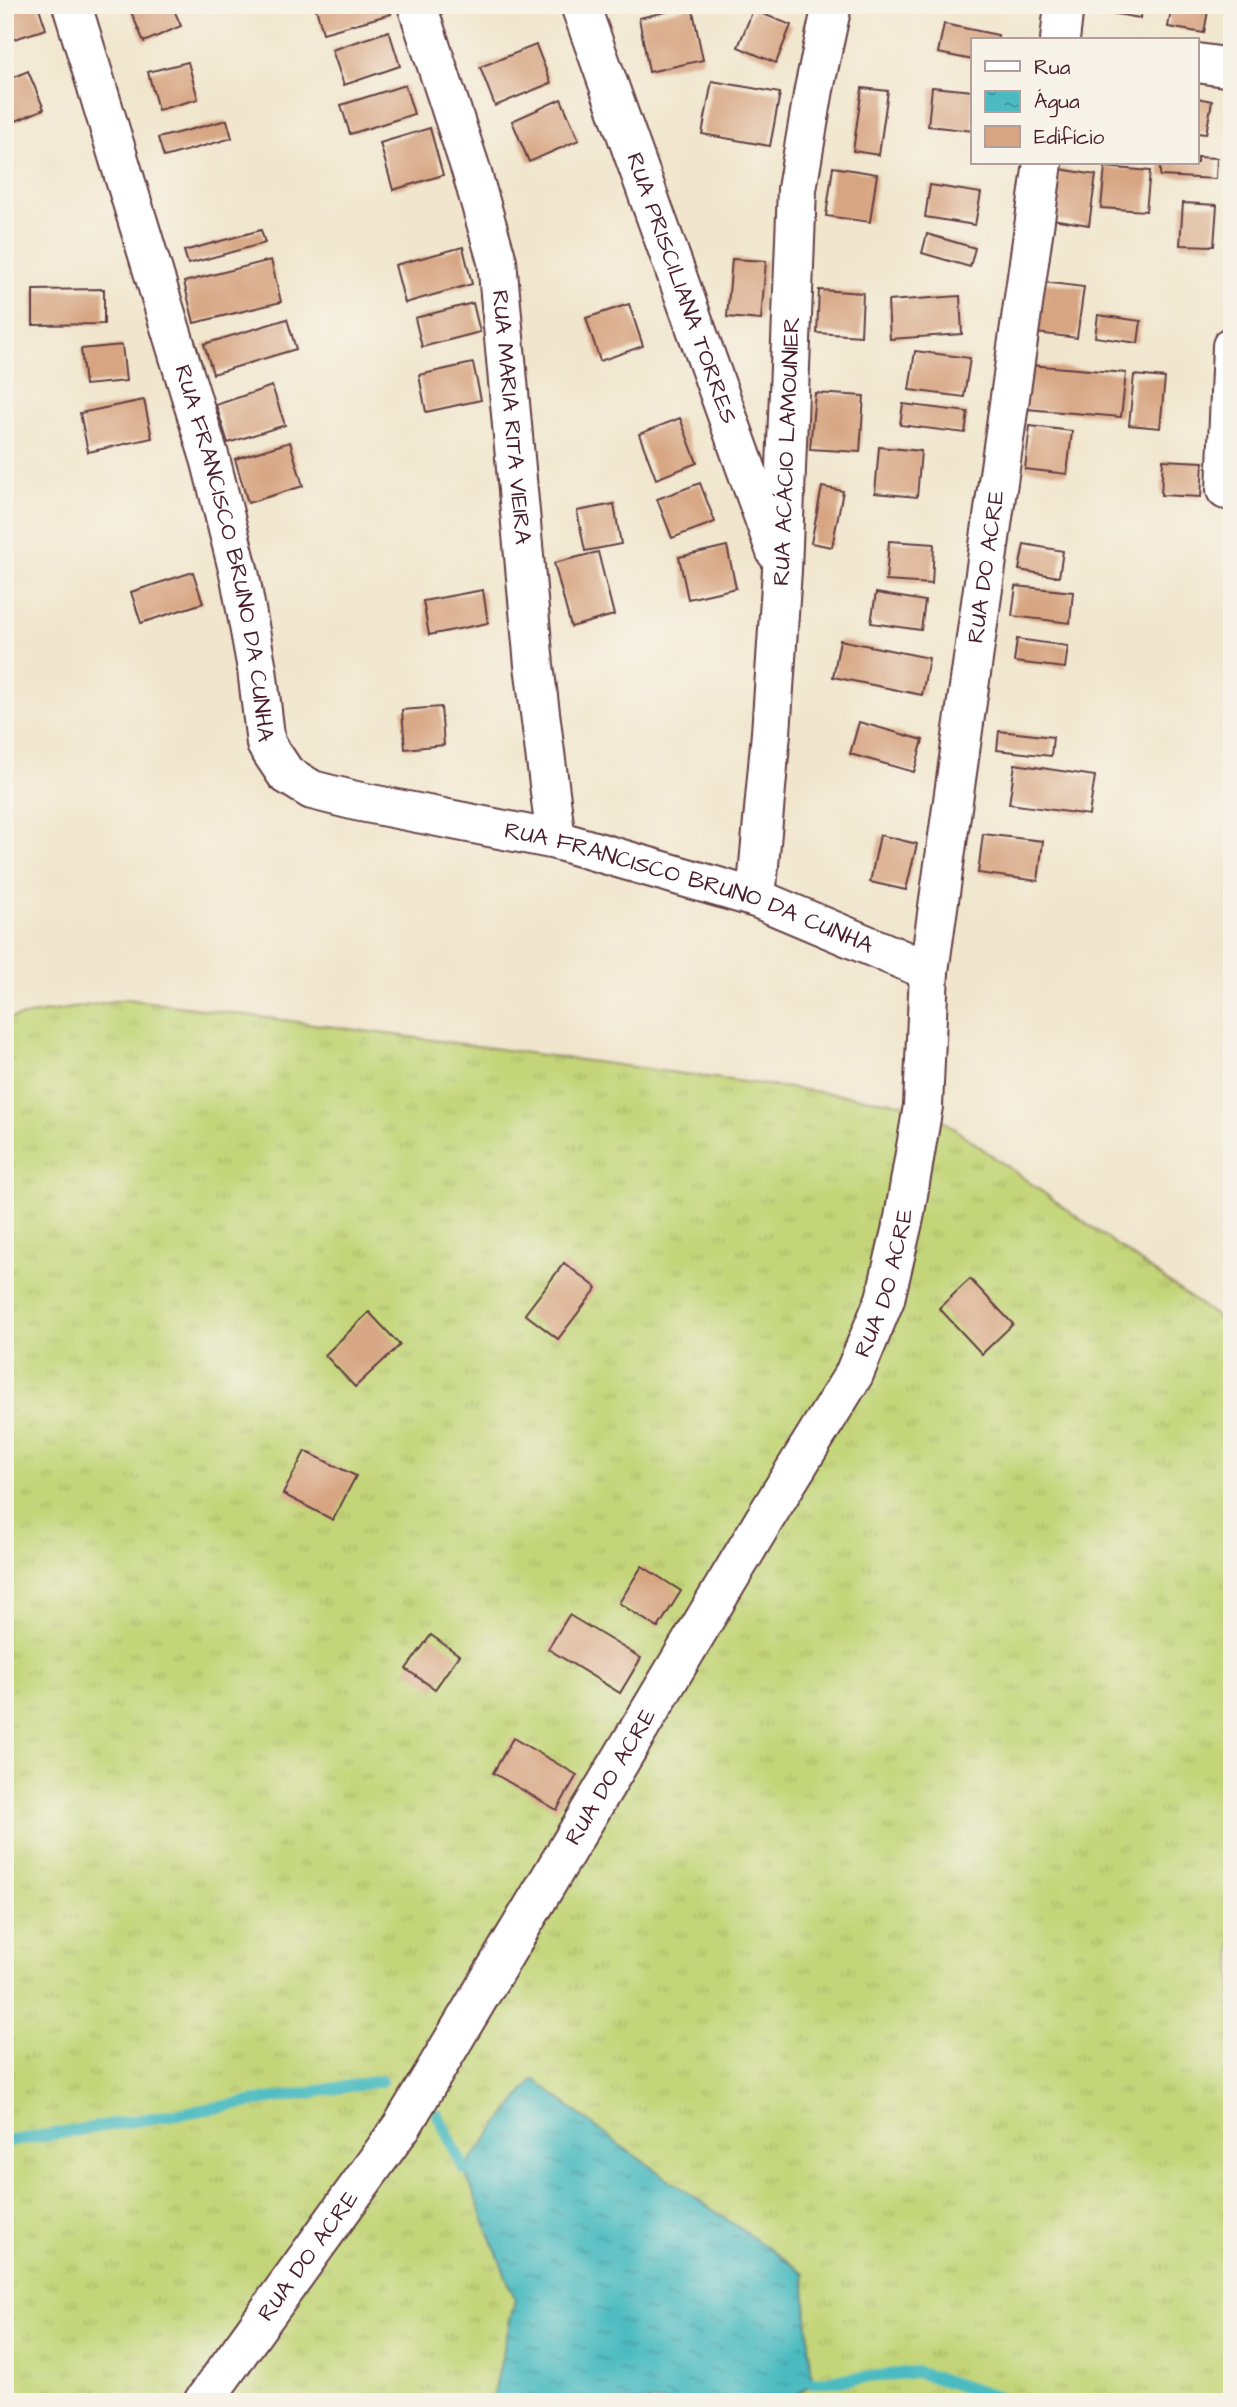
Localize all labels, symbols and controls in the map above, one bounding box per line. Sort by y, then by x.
legend [971,38,1198,164]
text: Rua [1034,53,1071,82]
text: Água [1034,87,1080,118]
text: Edifício [1034,123,1104,152]
street label: RUA PRISCILIANA TORRES [618,148,745,429]
street label: RUA MARIA RITA VIEIRA [484,289,539,546]
street label: RUA ACÁCIO LAMOUNIER [765,316,808,587]
street label: RUA FRANCISCO BRUNO DA CUNHA [166,361,282,744]
street label: RUA DO ACRE [959,488,1013,645]
street label: RUA FRANCISCO BRUNO DA CUNHA [502,814,878,962]
street label: RUA DO ACRE [847,1206,921,1362]
street label: RUA DO ACRE [557,1702,664,1851]
street label: RUA DO ACRE [250,2184,366,2328]

